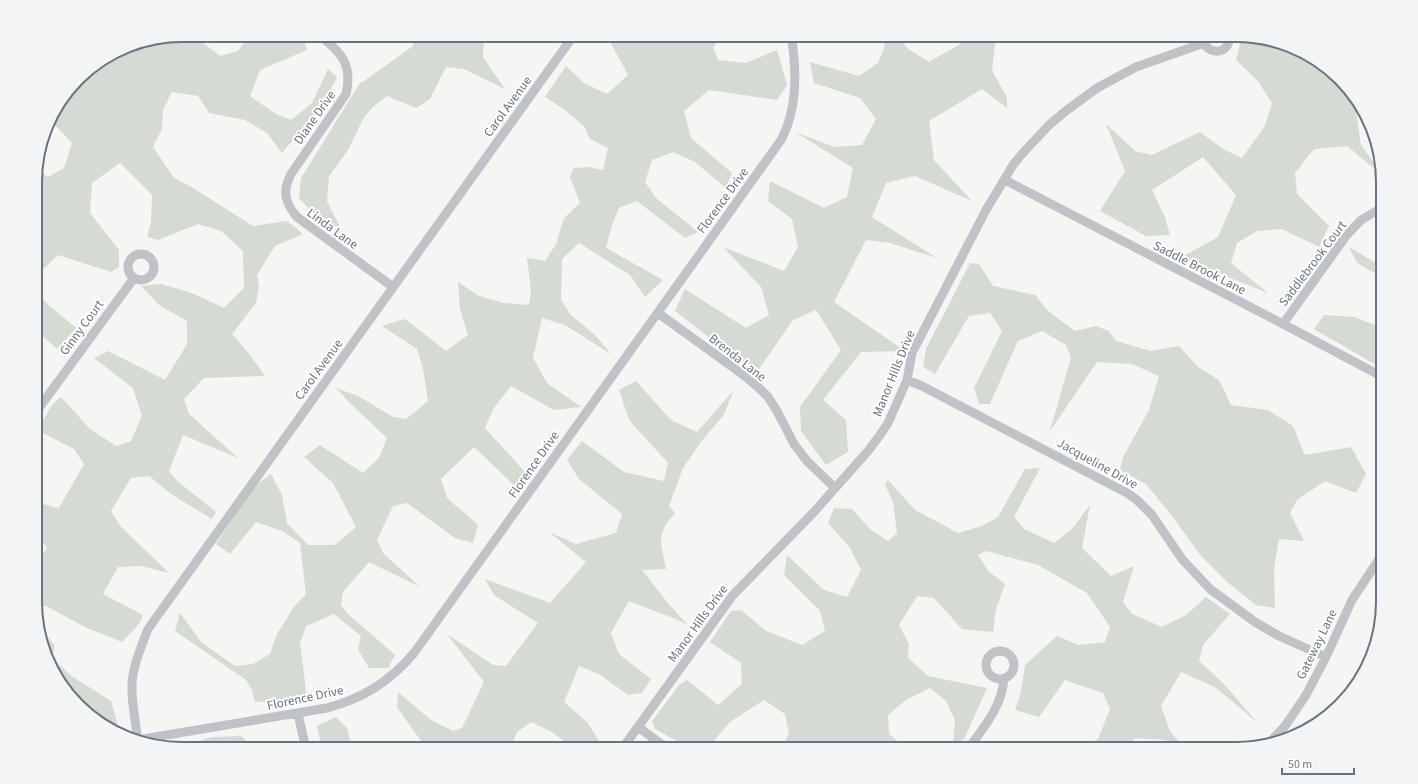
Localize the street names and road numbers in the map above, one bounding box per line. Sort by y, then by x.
street label: Carol Avenue [480,72,536,141]
street label: Diane Drive [290,87,340,148]
street label: Florence Drive [693,164,753,237]
street label: Linda Lane [303,204,362,254]
street label: Saddlebrook Court [1275,217,1351,310]
street label: Saddle Brook Lane [1150,237,1249,299]
street label: Ginny Court [56,296,108,359]
street label: Manor Hills Drive [868,327,919,419]
street label: Brenda Lane [705,330,770,386]
street label: Carol Avenue [291,335,347,404]
street label: Florence Drive [504,428,563,502]
street label: Jacqueline Drive [1054,434,1141,494]
street label: Manor Hills Drive [664,581,732,666]
street label: Gateway Lane [1292,606,1342,683]
street label: Florence Drive [265,681,345,715]

